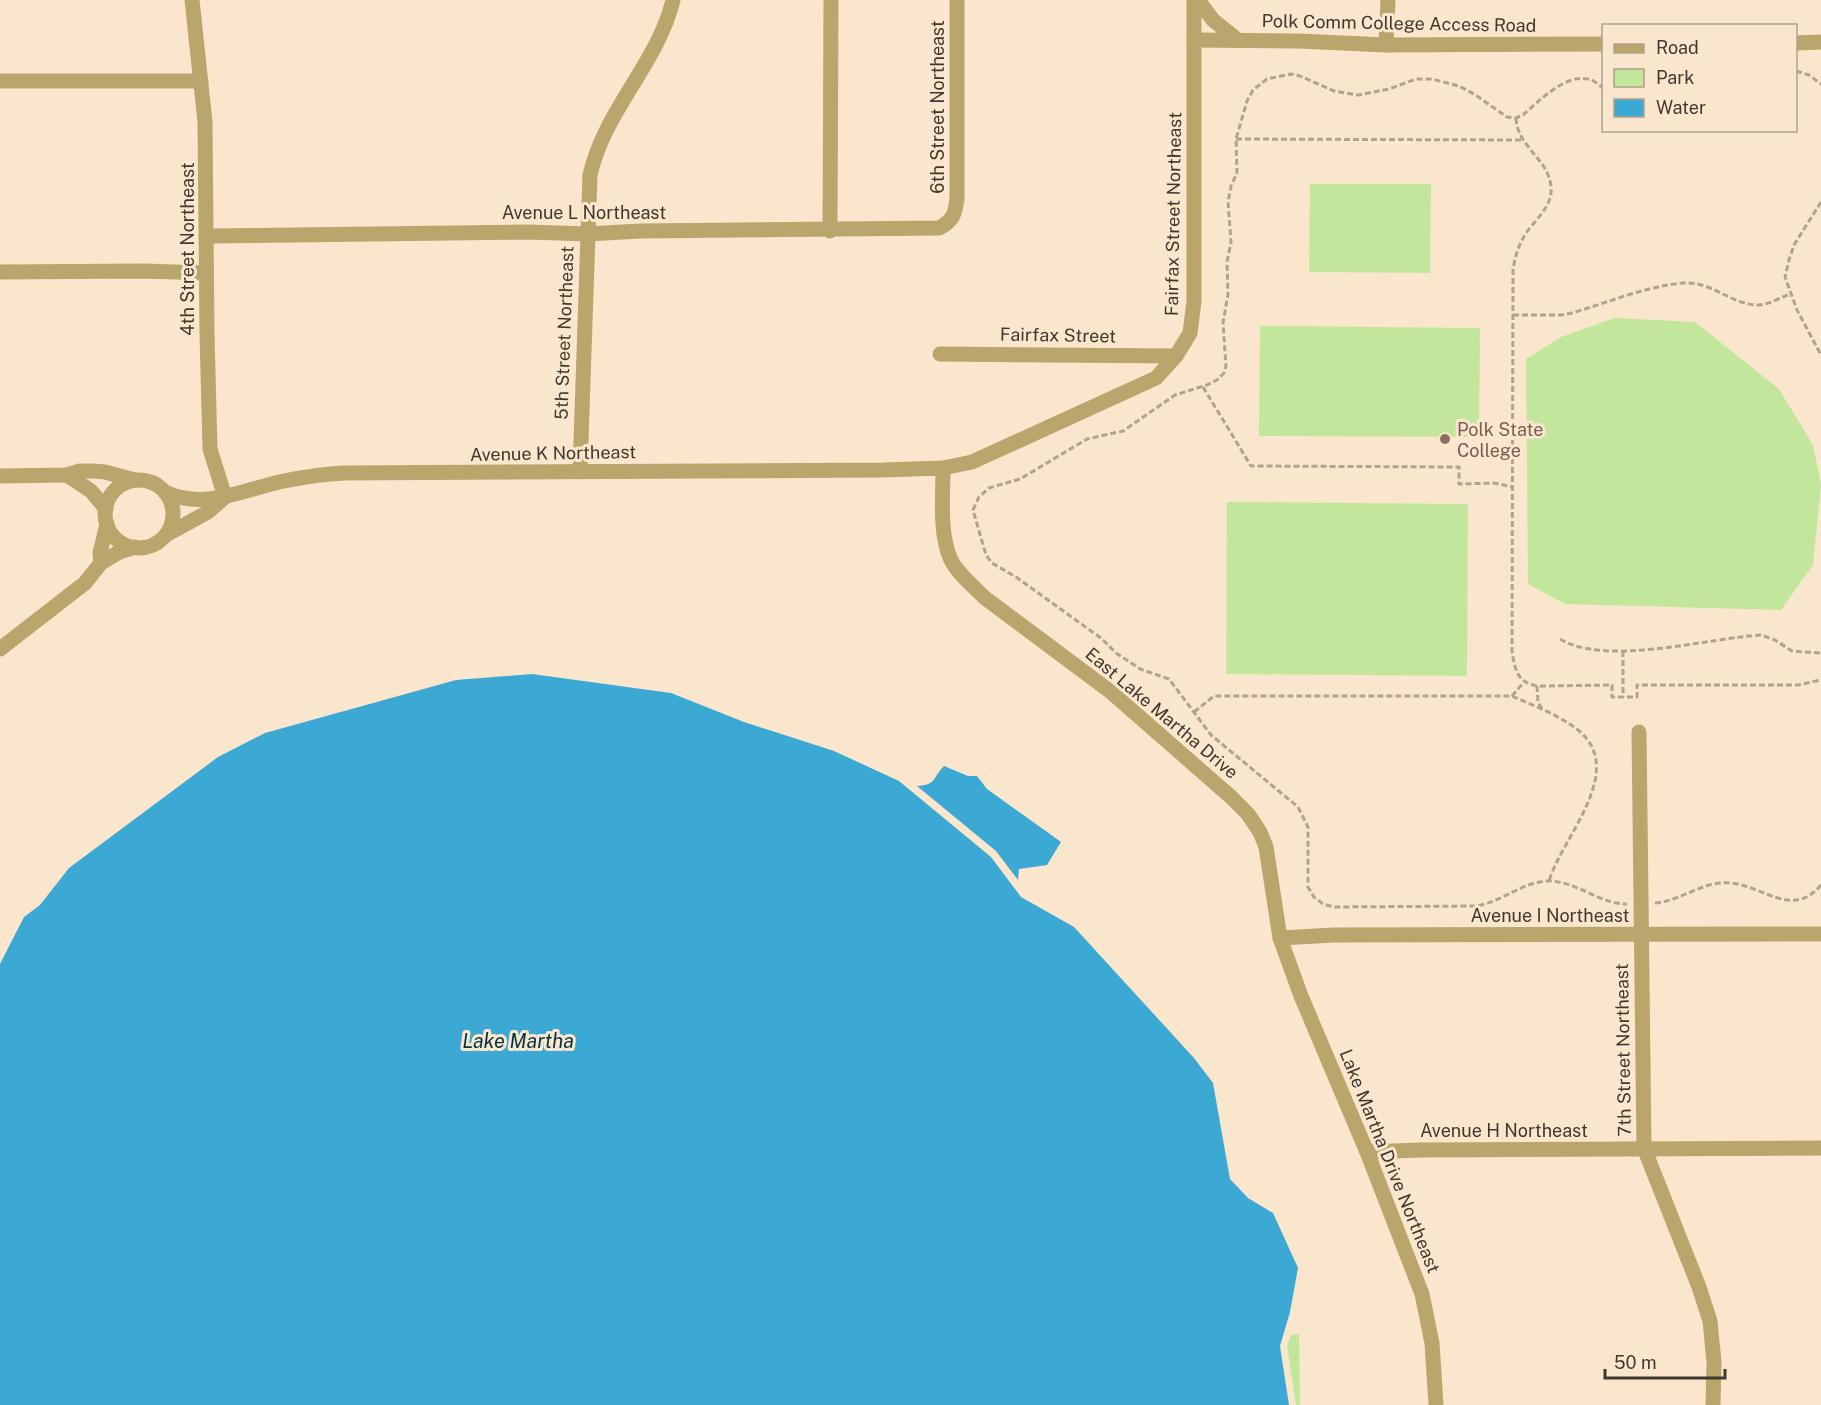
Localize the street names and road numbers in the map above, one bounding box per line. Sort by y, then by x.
street label: Polk Comm College Access Road [1261,10,1537,36]
street label: 6th Street Northeast [927,20,948,194]
street label: Fairfax Street Northeast [1161,112,1185,316]
street label: 4th Street Northeast [177,162,198,336]
street label: Avenue L Northeast [502,202,666,223]
street label: 5th Street Northeast [550,246,578,420]
street label: Fairfax Street [1000,323,1116,347]
street label: Avenue K Northeast [470,441,636,465]
street label: East Lake Martha Drive [1081,643,1243,783]
street label: Avenue I Northeast [1470,905,1630,926]
street label: 7th Street Northeast [1611,963,1635,1137]
street label: Lake Martha Drive Northeast [1335,1046,1445,1276]
street label: Avenue H Northeast [1420,1120,1588,1141]

